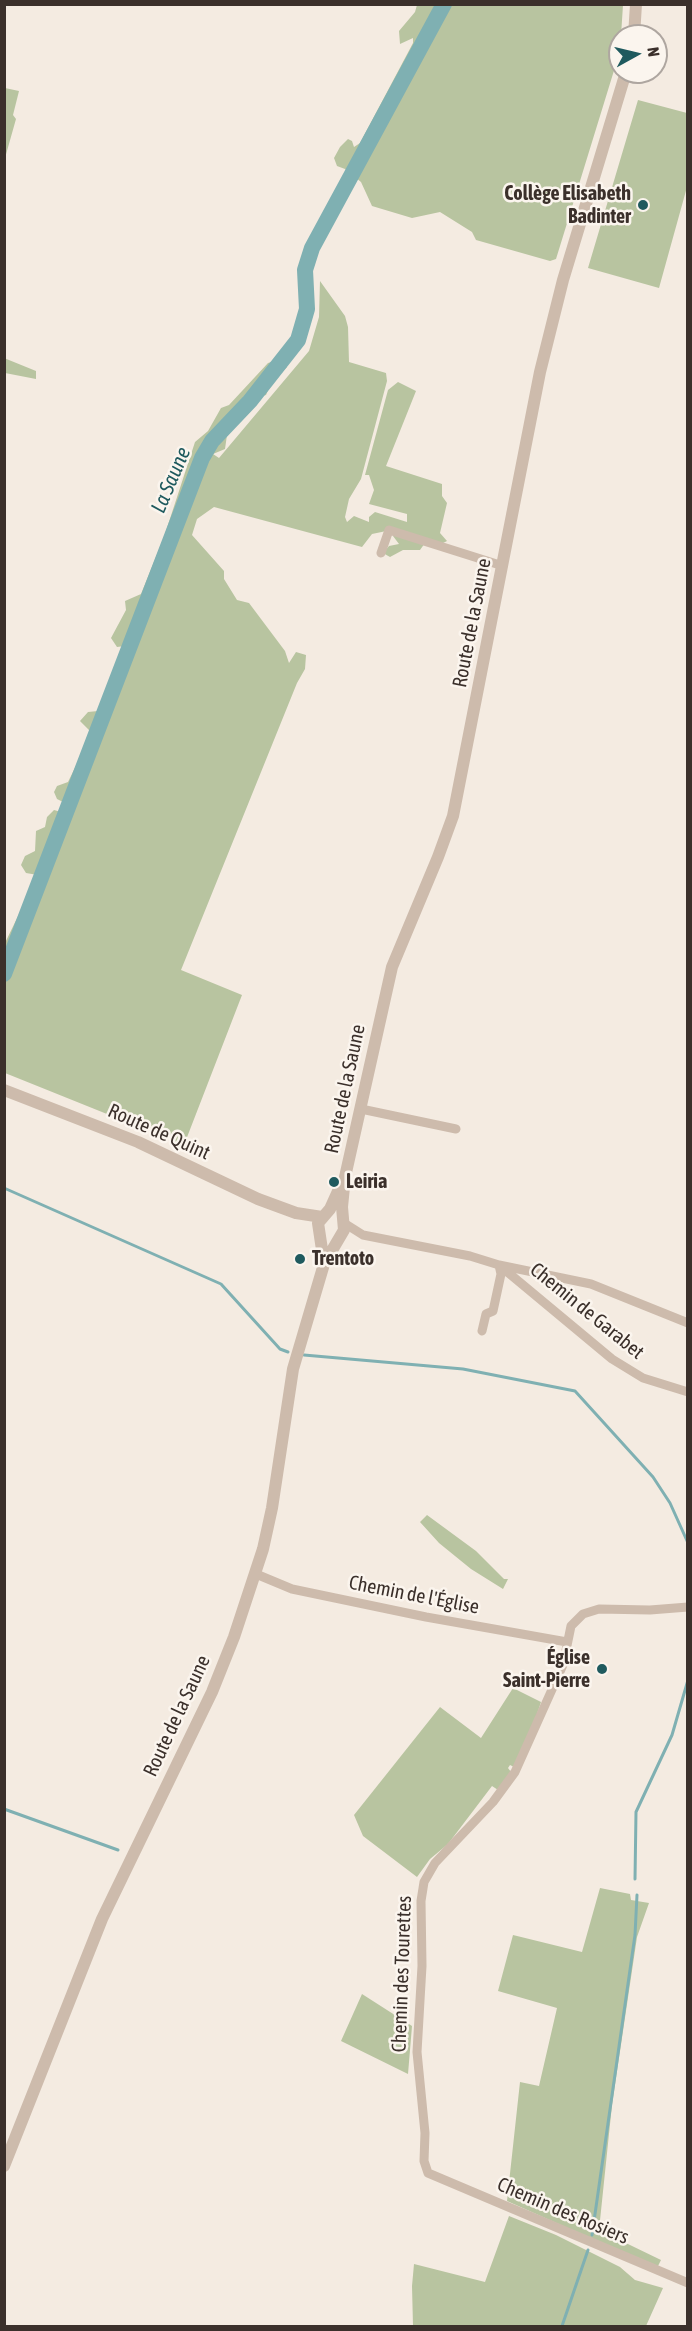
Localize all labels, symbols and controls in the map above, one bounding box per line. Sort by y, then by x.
north arrow [608,24,668,84]
text: N [644,46,663,58]
place label: Collège Elisabeth Badinter [504,182,631,229]
marker: Collège Elisabeth Badinter [636,198,650,212]
water label: La Saune [146,443,196,517]
street label: Route de la Saune [448,556,496,690]
street label: Route de la Saune [320,1022,370,1156]
street label: Route de Quint [104,1099,214,1165]
place label: Leiria [346,1170,387,1194]
marker: Leiria [327,1175,341,1189]
place label: Trentoto [312,1247,374,1271]
marker: Trentoto [293,1252,307,1266]
street label: Chemin de Garabet [525,1258,649,1364]
street label: Chemin de l'Église [347,1571,481,1619]
place label: Église Saint-Pierre [503,1646,590,1693]
street label: Route de la Saune [138,1651,216,1781]
marker: Église Saint-Pierre [595,1662,609,1676]
street label: Chemin des Tourettes [387,1895,417,2053]
street label: Chemin des Rosiers [494,2172,632,2250]

